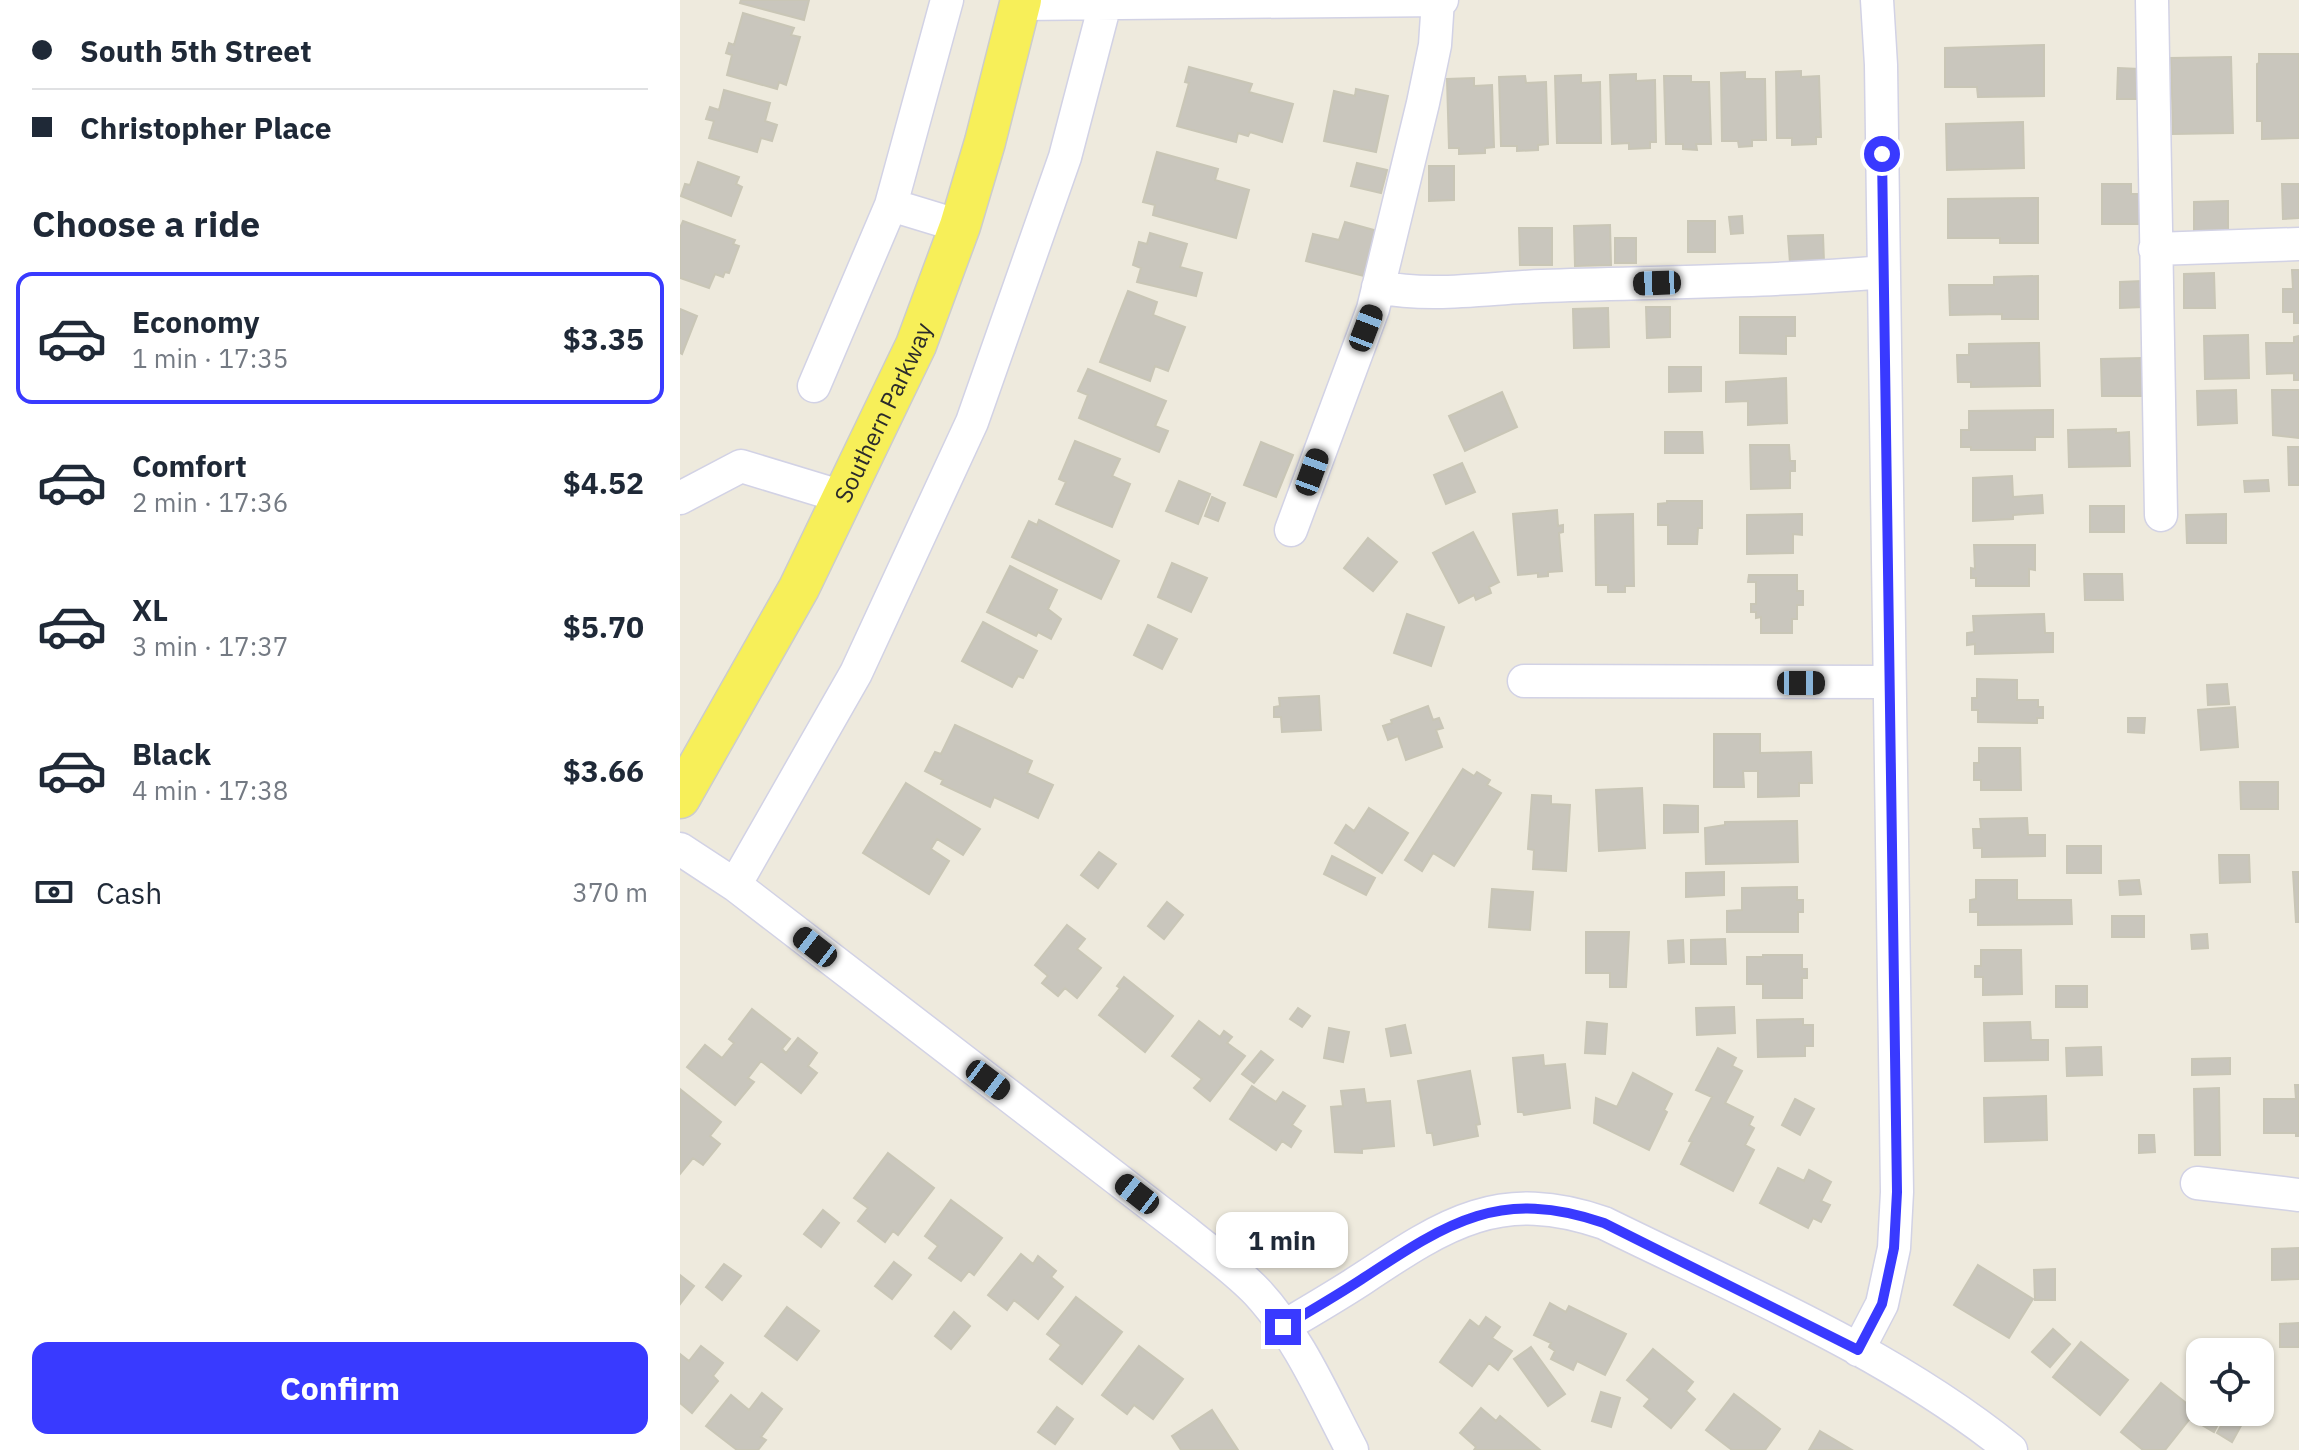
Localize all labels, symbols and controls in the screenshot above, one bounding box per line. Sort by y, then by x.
text: South 5th Street [80,31,312,70]
text: Christopher Place [80,108,332,147]
route start [1864,136,1900,172]
text: Choose a ride [32,200,260,247]
car [1633,270,1681,296]
car [1346,301,1386,355]
icon: car [36,302,108,374]
text: Economy [132,302,260,341]
street label: Southern Parkway [827,318,939,508]
text: $3.35 [563,319,644,358]
text: 1 min · 17:35 [132,341,288,375]
car [1293,445,1331,499]
icon: car [36,446,108,518]
text: Comfort [132,446,247,485]
text: $4.52 [563,463,644,502]
text: 2 min · 17:36 [132,485,288,519]
icon: car [36,590,108,662]
text: XL [132,590,168,629]
text: $5.70 [563,607,644,646]
text: 3 min · 17:37 [132,629,288,663]
car [1777,671,1825,695]
icon: car [36,734,108,806]
text: Black [132,734,211,773]
text: $3.66 [563,751,644,790]
text: 4 min · 17:38 [132,773,288,807]
icon: cash [32,870,76,914]
text: Cash [96,873,162,912]
text: 370 m [572,875,648,909]
car [789,923,841,971]
car [962,1056,1014,1104]
car [1111,1170,1163,1218]
callout: 1 min [1217,1211,1349,1267]
text: 1 min [1248,1223,1316,1257]
route end [1265,1309,1301,1345]
map controls [2186,1338,2274,1426]
button: locate [2186,1338,2274,1426]
button: Confirm [32,1342,648,1434]

